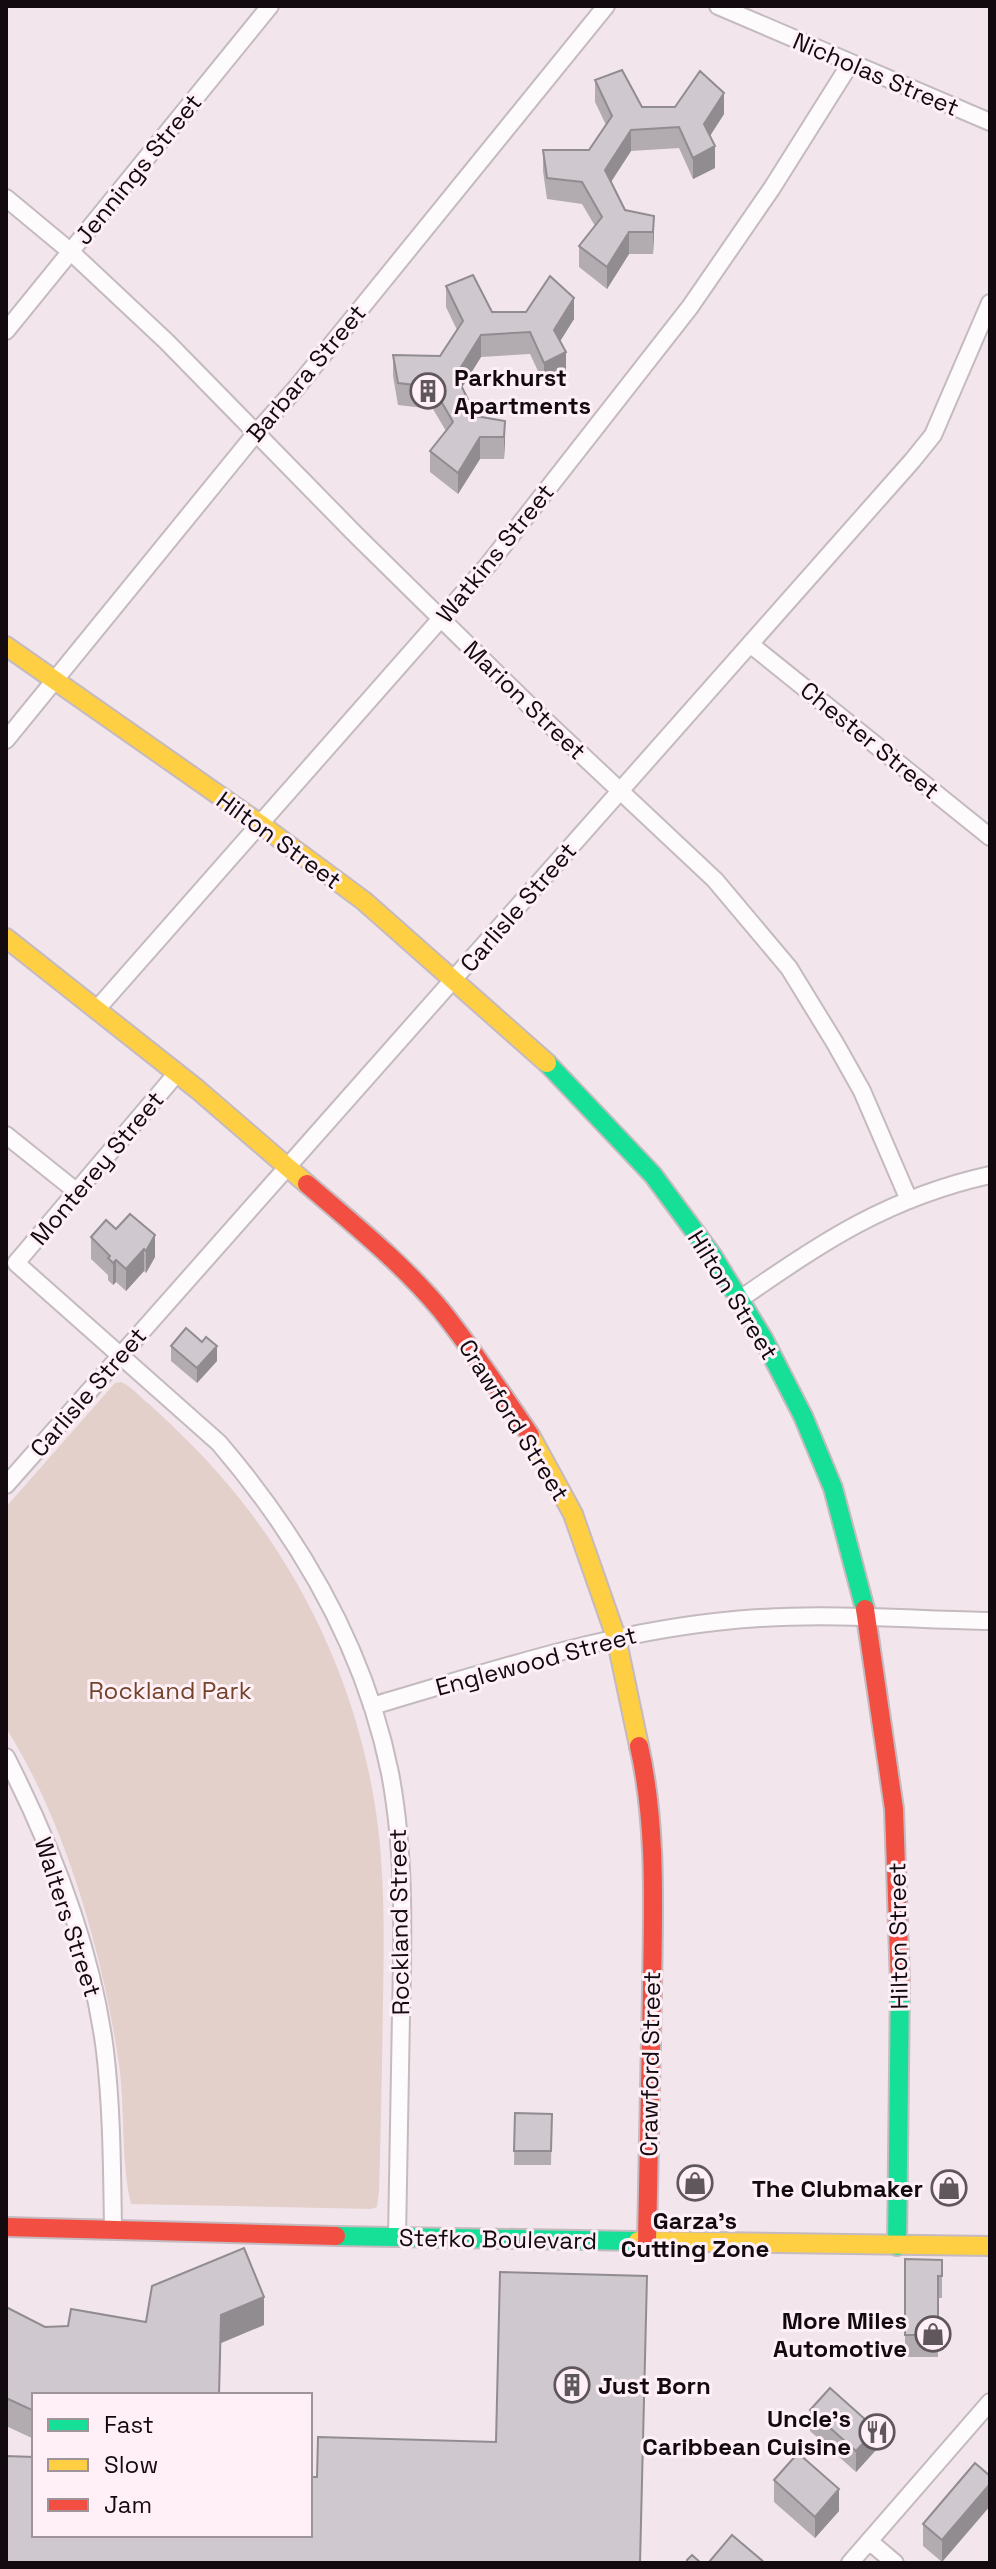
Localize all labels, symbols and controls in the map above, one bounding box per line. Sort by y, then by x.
street label: Nicholas Street [788,25,964,123]
street label: Jennings Street [68,87,208,251]
street label: Barbara Street [240,298,372,448]
place label: Parkhurst Apartments [454,362,591,421]
building icon: Parkhurst Apartments [409,372,447,410]
street label: Watkins Street [429,477,561,629]
street label: Marion Street [457,634,593,766]
street label: Chester Street [794,674,946,806]
street label: Hilton Street [210,784,348,896]
street label: Carlisle Street [453,836,583,978]
street label: Monterey Street [23,1085,171,1251]
street label: Hilton Street [681,1224,785,1366]
street label: Carlisle Street [23,1321,153,1463]
street label: Crawford Street [452,1333,576,1507]
street label: Englewood Street [432,1619,640,1703]
park label: Rockland Park [88,1675,252,1706]
street label: Rockland Street [382,1828,416,2016]
street label: Walters Street [28,1833,108,2001]
street label: Hilton Street [881,1862,915,2010]
street label: Crawford Street [633,1971,667,2157]
shop icon: Garza's Cutting Zone [676,2164,714,2202]
shop icon: The Clubmaker [930,2169,968,2207]
place label: The Clubmaker [752,2173,923,2204]
place label: Garza's Cutting Zone [621,2205,769,2264]
street label: Stefko Boulevard [399,2222,597,2256]
place label: More Miles Automotive [773,2305,907,2364]
shop icon: More Miles Automotive [914,2315,952,2353]
building icon: Just Born [553,2366,591,2404]
place label: Just Born [598,2370,711,2401]
legend [32,2393,312,2537]
place label: Uncle's Caribbean Cuisine [642,2403,851,2462]
text: Fast [104,2409,154,2440]
restaurant icon: Uncle's Caribbean Cuisine [858,2413,896,2451]
text: Slow [104,2449,158,2480]
text: Jam [104,2489,152,2520]

